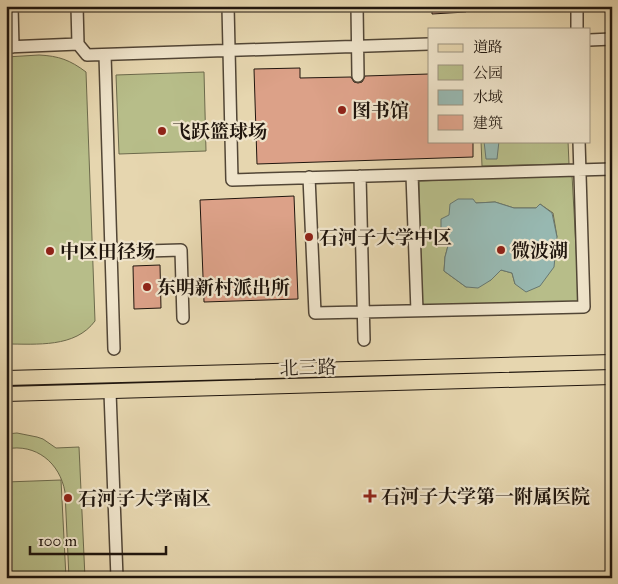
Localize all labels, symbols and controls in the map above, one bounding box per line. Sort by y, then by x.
legend [428,28,590,142]
text: 道路 [473,38,503,56]
text: 公园 [473,64,503,82]
text: 水域 [473,88,503,106]
place label: 图书馆 [352,99,409,122]
marker: 图书馆 [336,104,348,116]
text: 建筑 [473,114,503,132]
place label: 飞跃篮球场 [172,120,267,143]
marker: 飞跃篮球场 [156,125,168,137]
place label: 石河子大学中区 [319,226,452,249]
marker: 石河子大学中区 [303,231,315,243]
place label: 微波湖 [511,239,568,262]
place label: 中区田径场 [60,240,155,263]
marker: 微波湖 [495,244,507,256]
marker: 中区田径场 [44,245,56,257]
place label: 东明新村派出所 [157,276,290,299]
marker: 东明新村派出所 [141,281,153,293]
street label: 北三路 [279,355,337,380]
place label: 石河子大学第一附属医院 [381,485,590,508]
place label: 石河子大学南区 [78,487,211,510]
marker: 石河子大学第一附属医院 [363,489,377,503]
marker: 石河子大学南区 [62,492,74,504]
scale bar [30,524,166,556]
text: 100 m [38,532,78,550]

